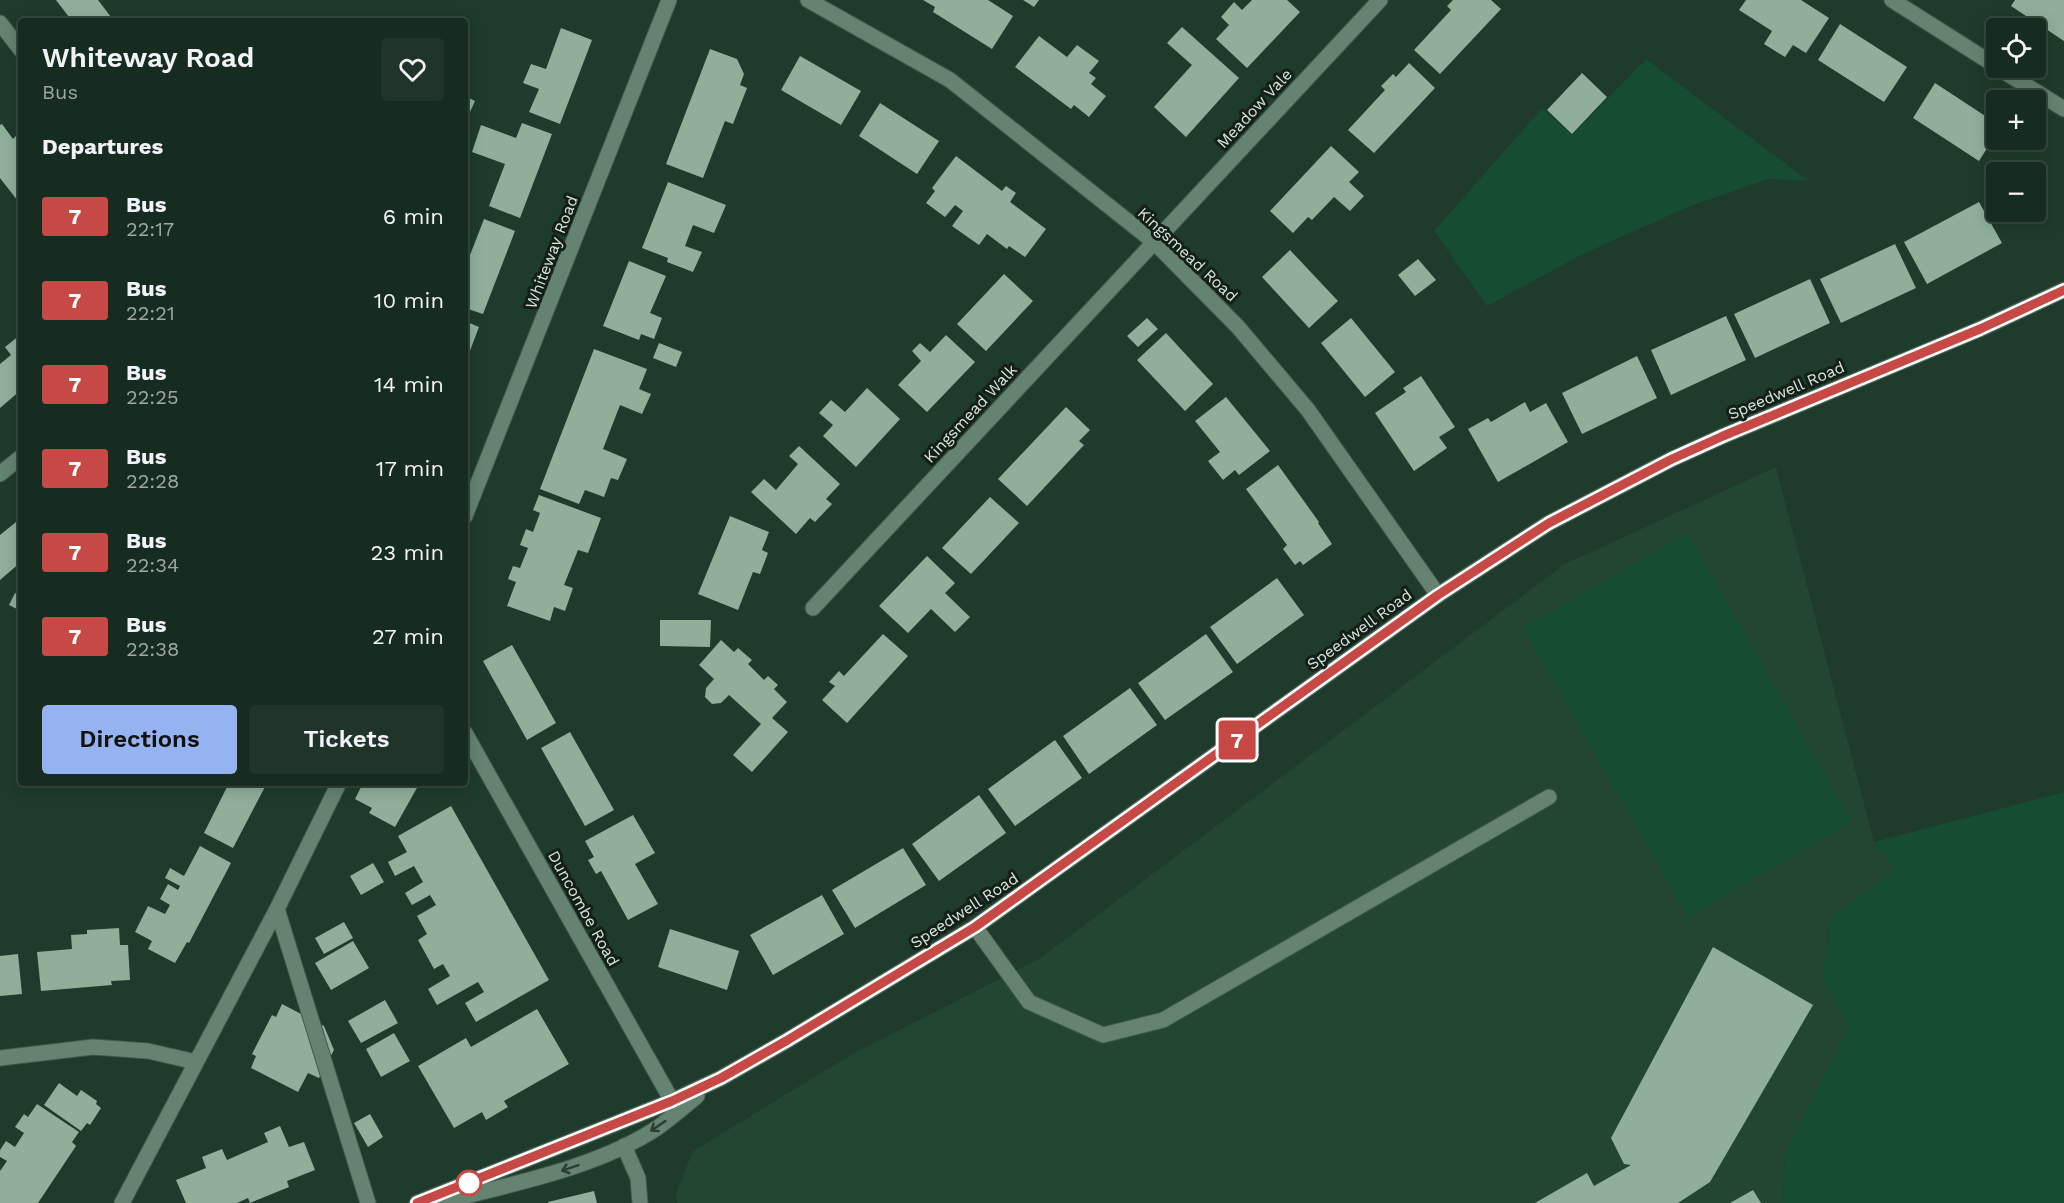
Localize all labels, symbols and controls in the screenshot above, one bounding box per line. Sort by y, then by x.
map controls [1986,18,2046,222]
button: locate [1986,18,2046,78]
button: heart [381,38,444,101]
text: Whiteway Road [42,41,254,74]
street label: Meadow Vale [1213,65,1296,152]
text: Bus [42,80,78,104]
button: + [1986,90,2046,150]
text: Departures [42,134,163,159]
button: − [1986,162,2046,222]
text: Bus [126,192,166,217]
street label: Whiteway Road [521,193,582,311]
street label: Kingsmead Road [1134,203,1242,306]
text: 7 [69,204,81,229]
text: 6 min [383,204,444,229]
text: 22:17 [126,217,174,241]
text: Bus [126,276,166,301]
text: 7 [69,288,81,313]
text: 10 min [374,288,444,313]
text: 22:21 [126,301,175,325]
street label: Speedwell Road [1725,357,1847,424]
text: Bus [126,360,166,385]
street label: Kingsmead Walk [920,360,1021,467]
text: 7 [69,372,81,397]
text: 14 min [374,372,444,397]
text: 22:25 [126,385,179,409]
text: Bus [126,444,166,469]
text: 7 [69,456,81,481]
text: 17 min [376,456,444,481]
text: 22:28 [126,469,179,493]
text: Bus [126,528,166,553]
text: 7 [69,540,81,565]
text: 23 min [370,540,444,565]
text: 22:34 [126,553,179,577]
street label: Speedwell Road [1303,585,1415,674]
text: Bus [126,612,166,637]
text: 7 [69,624,81,649]
text: 27 min [372,624,444,649]
text: 22:38 [126,637,179,661]
button: Directions [42,705,237,774]
button: Tickets [249,705,444,774]
line badge: 7 [1218,720,1256,760]
text: 7 [1231,728,1243,753]
street label: Duncombe Road [544,847,623,969]
street label: Speedwell Road [907,868,1022,952]
one-way arrow [650,1120,666,1132]
one-way arrow [561,1163,579,1174]
unlabelled marker [456,1170,482,1196]

